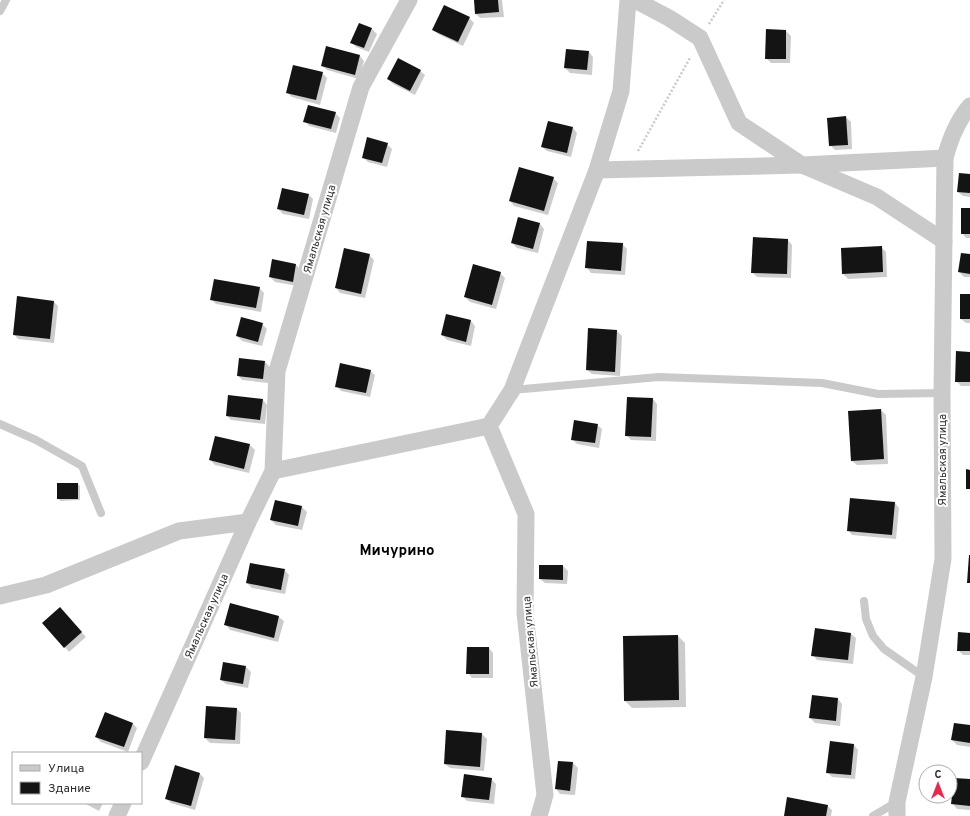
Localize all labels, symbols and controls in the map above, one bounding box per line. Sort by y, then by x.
street label: Ямальская улица [301,183,339,275]
street label: Ямальская улица [936,414,950,506]
district label: Мичурино [359,542,435,561]
street label: Ямальская улица [182,571,232,661]
street label: Ямальская улица [520,595,542,688]
legend [12,752,142,804]
text: Улица [48,761,84,777]
north arrow [918,764,958,804]
text: С [934,768,942,782]
text: Здание [48,781,91,797]

